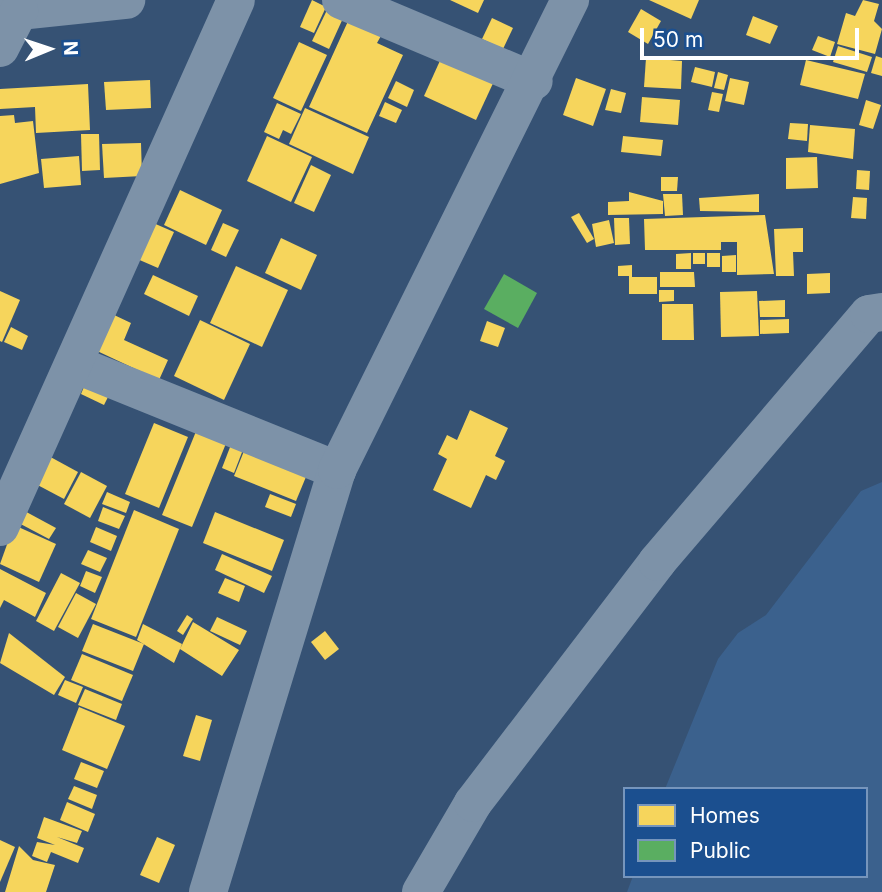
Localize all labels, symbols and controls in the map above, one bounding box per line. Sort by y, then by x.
north arrow [14,14,84,84]
scale bar [644,14,863,58]
text: 50 m [653,27,703,52]
text: N [59,41,82,56]
legend [623,787,868,878]
text: Homes [690,803,760,828]
text: Public [690,838,751,863]

